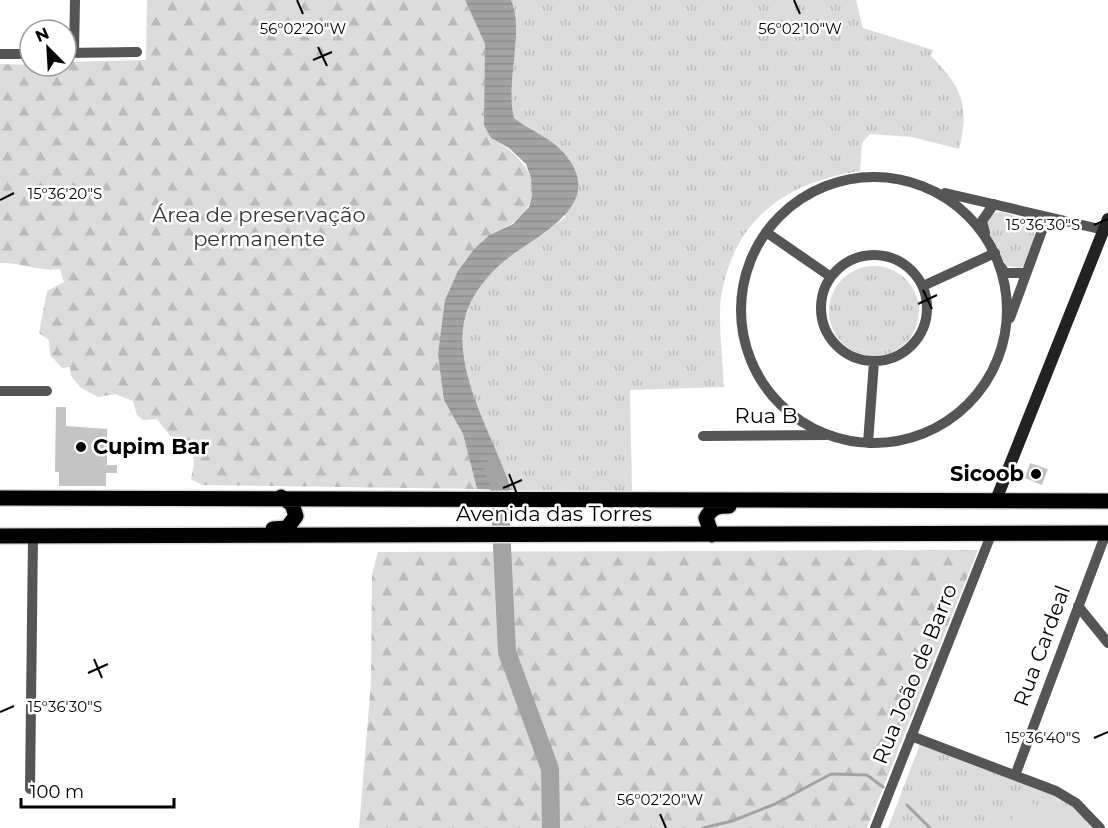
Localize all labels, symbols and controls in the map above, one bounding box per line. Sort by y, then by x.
north arrow [18,18,78,78]
text: 56°02'20"W [260,19,346,38]
text: 56°02'10"W [758,19,842,38]
text: N [32,23,52,46]
text: 15°36'20"S [28,184,102,203]
park label: Área de preservação permanente [152,202,366,251]
text: 15°36'30"S [1006,215,1080,234]
street label: Rua B [734,403,798,428]
place label: Cupim Bar [93,434,209,459]
marker: Cupim Bar [74,440,88,454]
place label: Sicoob [950,461,1024,486]
marker: Sicoob [1029,467,1043,481]
street label: Avenida das Torres [456,501,652,526]
street label: Rua João de Barro [867,580,962,768]
street label: Rua Cardeal [1008,582,1075,710]
text: 15°36'30"S [28,697,102,716]
text: 15°36'40"S [1006,728,1080,747]
scale bar [21,771,174,809]
text: 100 m [30,781,84,803]
text: 56°02'20"W [617,790,703,809]

